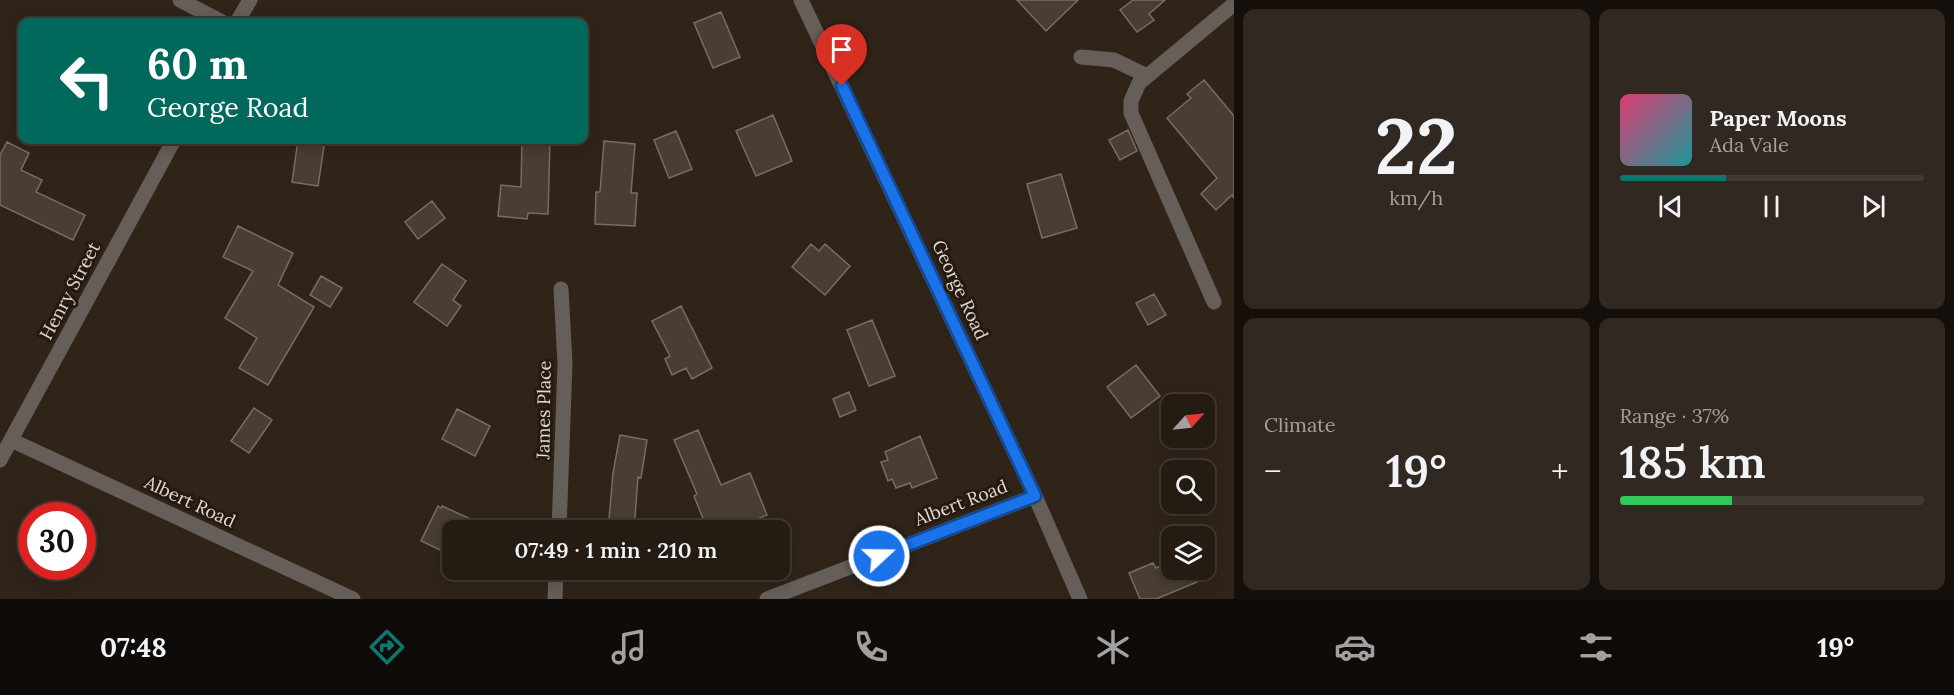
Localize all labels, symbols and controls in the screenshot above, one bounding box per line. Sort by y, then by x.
pin [816,24,867,86]
icon: arrive [825,33,858,66]
text: 60 m [147,37,248,91]
icon: left [48,42,126,120]
text: George Road [147,90,309,124]
text: 22 [1375,96,1458,195]
text: Paper Moons [1710,104,1847,132]
text: Ada Vale [1710,132,1789,157]
text: km/h [1389,185,1443,210]
icon: previous [1654,190,1687,223]
icon: pause [1755,190,1788,223]
icon: next [1857,190,1890,223]
street label: George Road [927,236,994,344]
street label: Henry Street [34,238,105,344]
street label: James Place [531,360,556,461]
north arrow [1161,394,1215,448]
map controls [1161,394,1215,580]
text: Range · 37% [1620,403,1729,428]
text: Climate [1264,412,1336,437]
text: 185 km [1620,433,1766,490]
text: 19° [1386,442,1447,499]
text: − [1264,450,1282,492]
text: + [1551,450,1569,492]
button: search [1161,460,1215,514]
street label: Albert Road [140,470,240,533]
street label: Albert Road [910,474,1011,531]
speed limit sign: 30 [18,502,96,580]
position arrow [847,524,911,588]
button: layers [1161,526,1215,580]
text: 07:49 · 1 min · 210 m [515,536,717,564]
icon: directions [366,626,408,668]
icon: music [608,626,650,668]
icon: phone [850,626,892,668]
icon: climate [1092,626,1134,668]
icon: car [1334,626,1376,668]
icon: filters [1575,626,1617,668]
text: 07:48 [100,630,167,664]
text: 19° [1817,630,1854,664]

